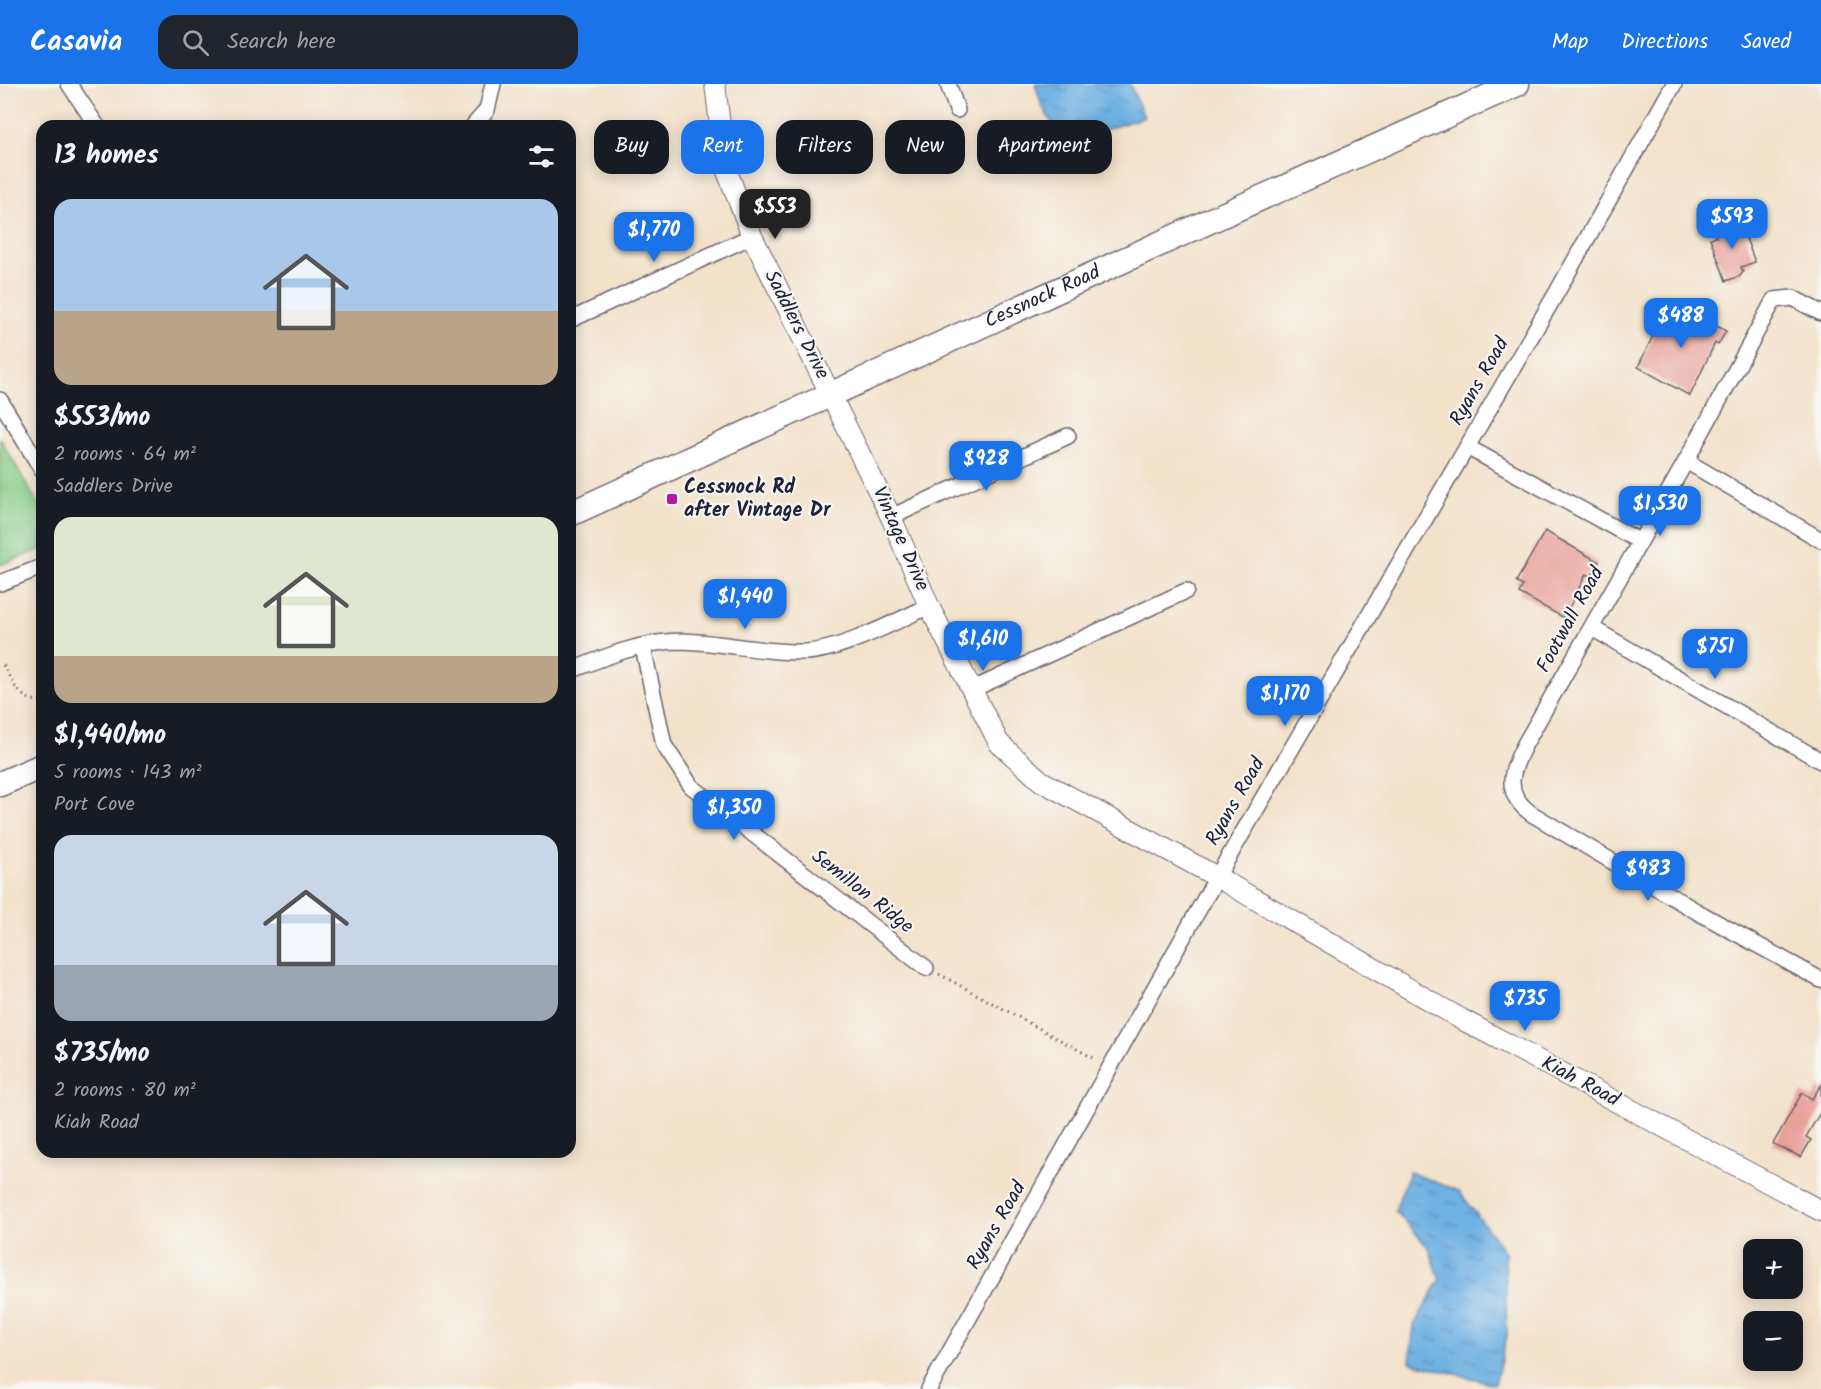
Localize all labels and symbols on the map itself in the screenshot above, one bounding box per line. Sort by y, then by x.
pin: $553 [739,189,811,240]
pin: $593 [1696,199,1768,250]
pin: $1,770 [605,212,703,263]
street label: Cessnock Road [980,257,1107,338]
street label: Saddlers Drive [755,265,837,385]
pin: $488 [1645,298,1717,349]
street label: Ryans Road [1442,331,1519,432]
pin: $928 [950,441,1022,492]
place label: Cessnock Rd after Vintage Dr [684,472,831,527]
street label: Vintage Drive [863,482,937,596]
pin: $1,530 [1611,486,1709,537]
marker: Cessnock Rd after Vintage Dr [665,492,679,506]
street label: Footwall Road [1529,560,1614,679]
pin: $1,440 [696,579,794,630]
pin: $1,610 [934,621,1032,672]
pin: $751 [1679,629,1751,680]
pin: $1,170 [1236,676,1334,727]
street label: Ryans Road [1198,751,1275,852]
pin: $1,350 [685,790,783,841]
street label: Semillon Ridge [804,842,920,942]
pin: $983 [1612,851,1684,902]
pin: $735 [1489,981,1561,1032]
street label: Kiah Road [1535,1048,1626,1117]
street label: Ryans Road [959,1175,1036,1276]

